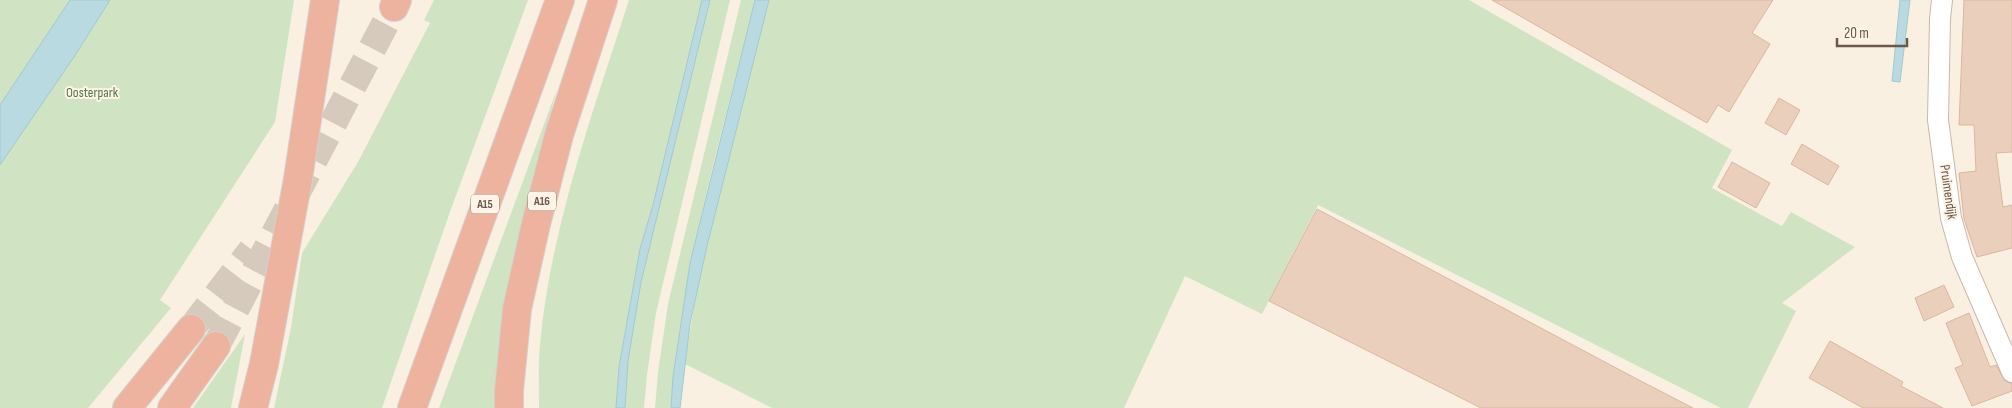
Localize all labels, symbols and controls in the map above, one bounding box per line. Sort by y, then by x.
scale bar [1837,15,1907,47]
text: 20 m [1844,24,1869,43]
park label: Oosterpark [66,84,119,101]
street label: Pruimendijk [1936,164,1961,221]
road number: A16 [528,192,556,210]
road number: A15 [471,194,499,213]

